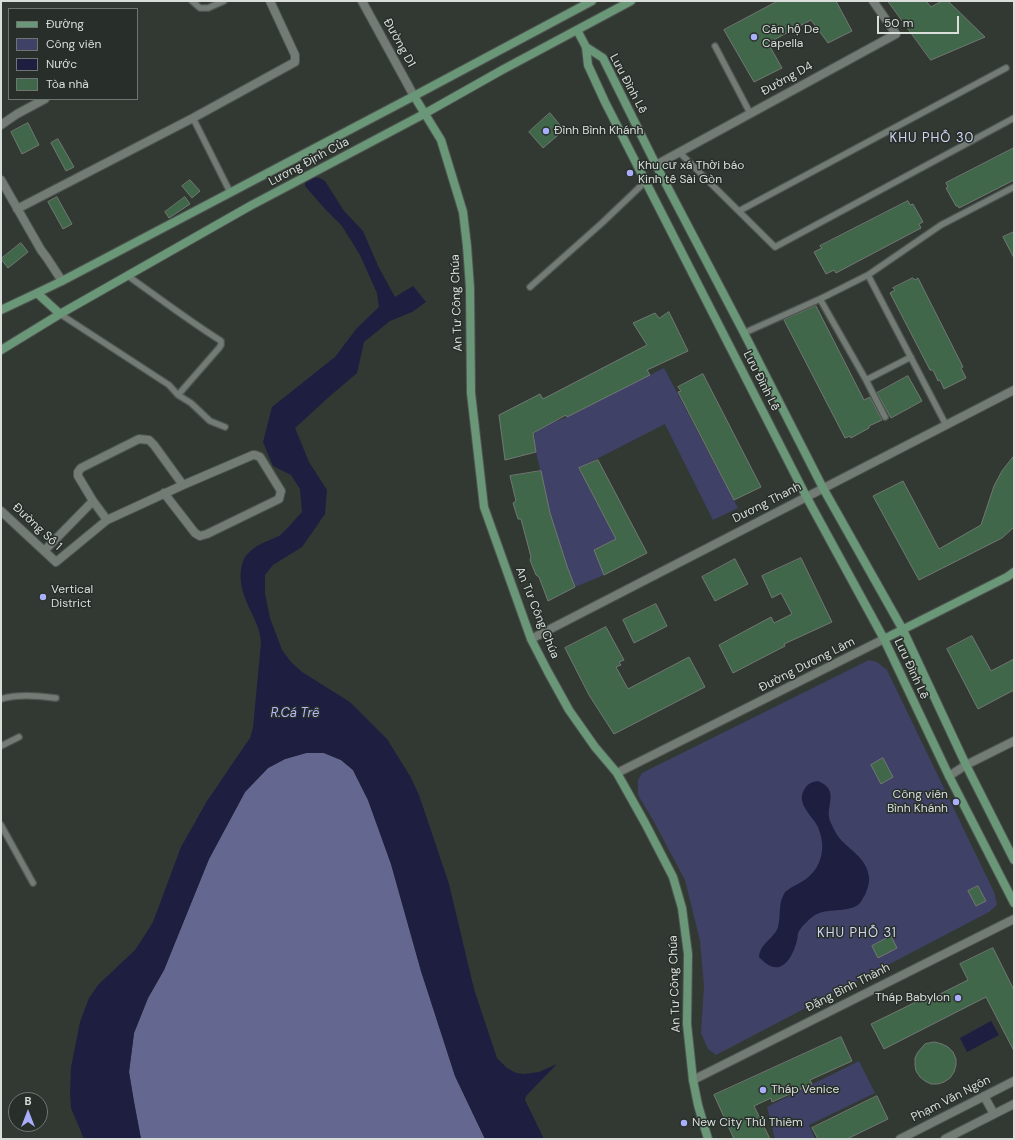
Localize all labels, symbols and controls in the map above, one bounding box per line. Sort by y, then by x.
legend [8,8,138,100]
scale bar [879,8,961,34]
text: 50 m [884,15,913,31]
text: Đường [46,16,84,32]
street label: Đường D1 [380,16,418,70]
place label: Căn hộ De Capella [762,23,819,51]
marker: Căn hộ De Capella [749,32,759,42]
text: Công viên [46,36,101,52]
street label: Lưu Đình Lễ [606,52,650,116]
text: Nước [46,56,77,72]
street label: Đường D4 [759,59,815,99]
text: Tòa nhà [46,76,89,92]
place label: Đình Bình Khánh [554,124,643,138]
marker: Đình Bình Khánh [541,126,551,136]
district label: KHU PHỐ 30 [890,131,974,147]
street label: Lương Định Của [266,135,352,189]
place label: Khu cư xá Thời báo Kinh tế Sài Gòn [638,159,744,187]
marker: Khu cư xá Thời báo Kinh tế Sài Gòn [625,168,635,178]
street label: An Tư Công Chúa [448,254,466,352]
street label: Lưu Đình Lễ [740,349,782,413]
street label: Dương Thanh [730,480,804,526]
street label: Đường Số 1 [9,501,65,553]
street label: An Tư Công Chúa [512,565,562,661]
place label: Vertical District [51,583,93,611]
marker: Vertical District [38,592,48,602]
street label: Đường Dương Lâm [757,635,857,695]
street label: Lưu Đình Lễ [891,636,931,702]
water label: R.Cá Trê [271,706,319,722]
place label: Công viên Bình Khánh [887,788,948,816]
marker: Công viên Bình Khánh [951,797,961,807]
district label: KHU PHỐ 31 [817,926,897,942]
street label: An Tư Công Chúa [666,935,684,1033]
street label: Đặng Bình Thành [803,961,893,1015]
place label: Tháp Babylon [875,991,950,1005]
marker: Tháp Babylon [953,993,963,1003]
street label: Phạm Văn Ngôn [909,1073,993,1125]
place label: Tháp Venice [771,1083,839,1097]
marker: Tháp Venice [758,1085,768,1095]
north arrow [8,1092,48,1132]
text: B [24,1094,32,1108]
place label: New City Thủ Thiêm [692,1116,803,1130]
marker: New City Thủ Thiêm [679,1118,689,1128]

